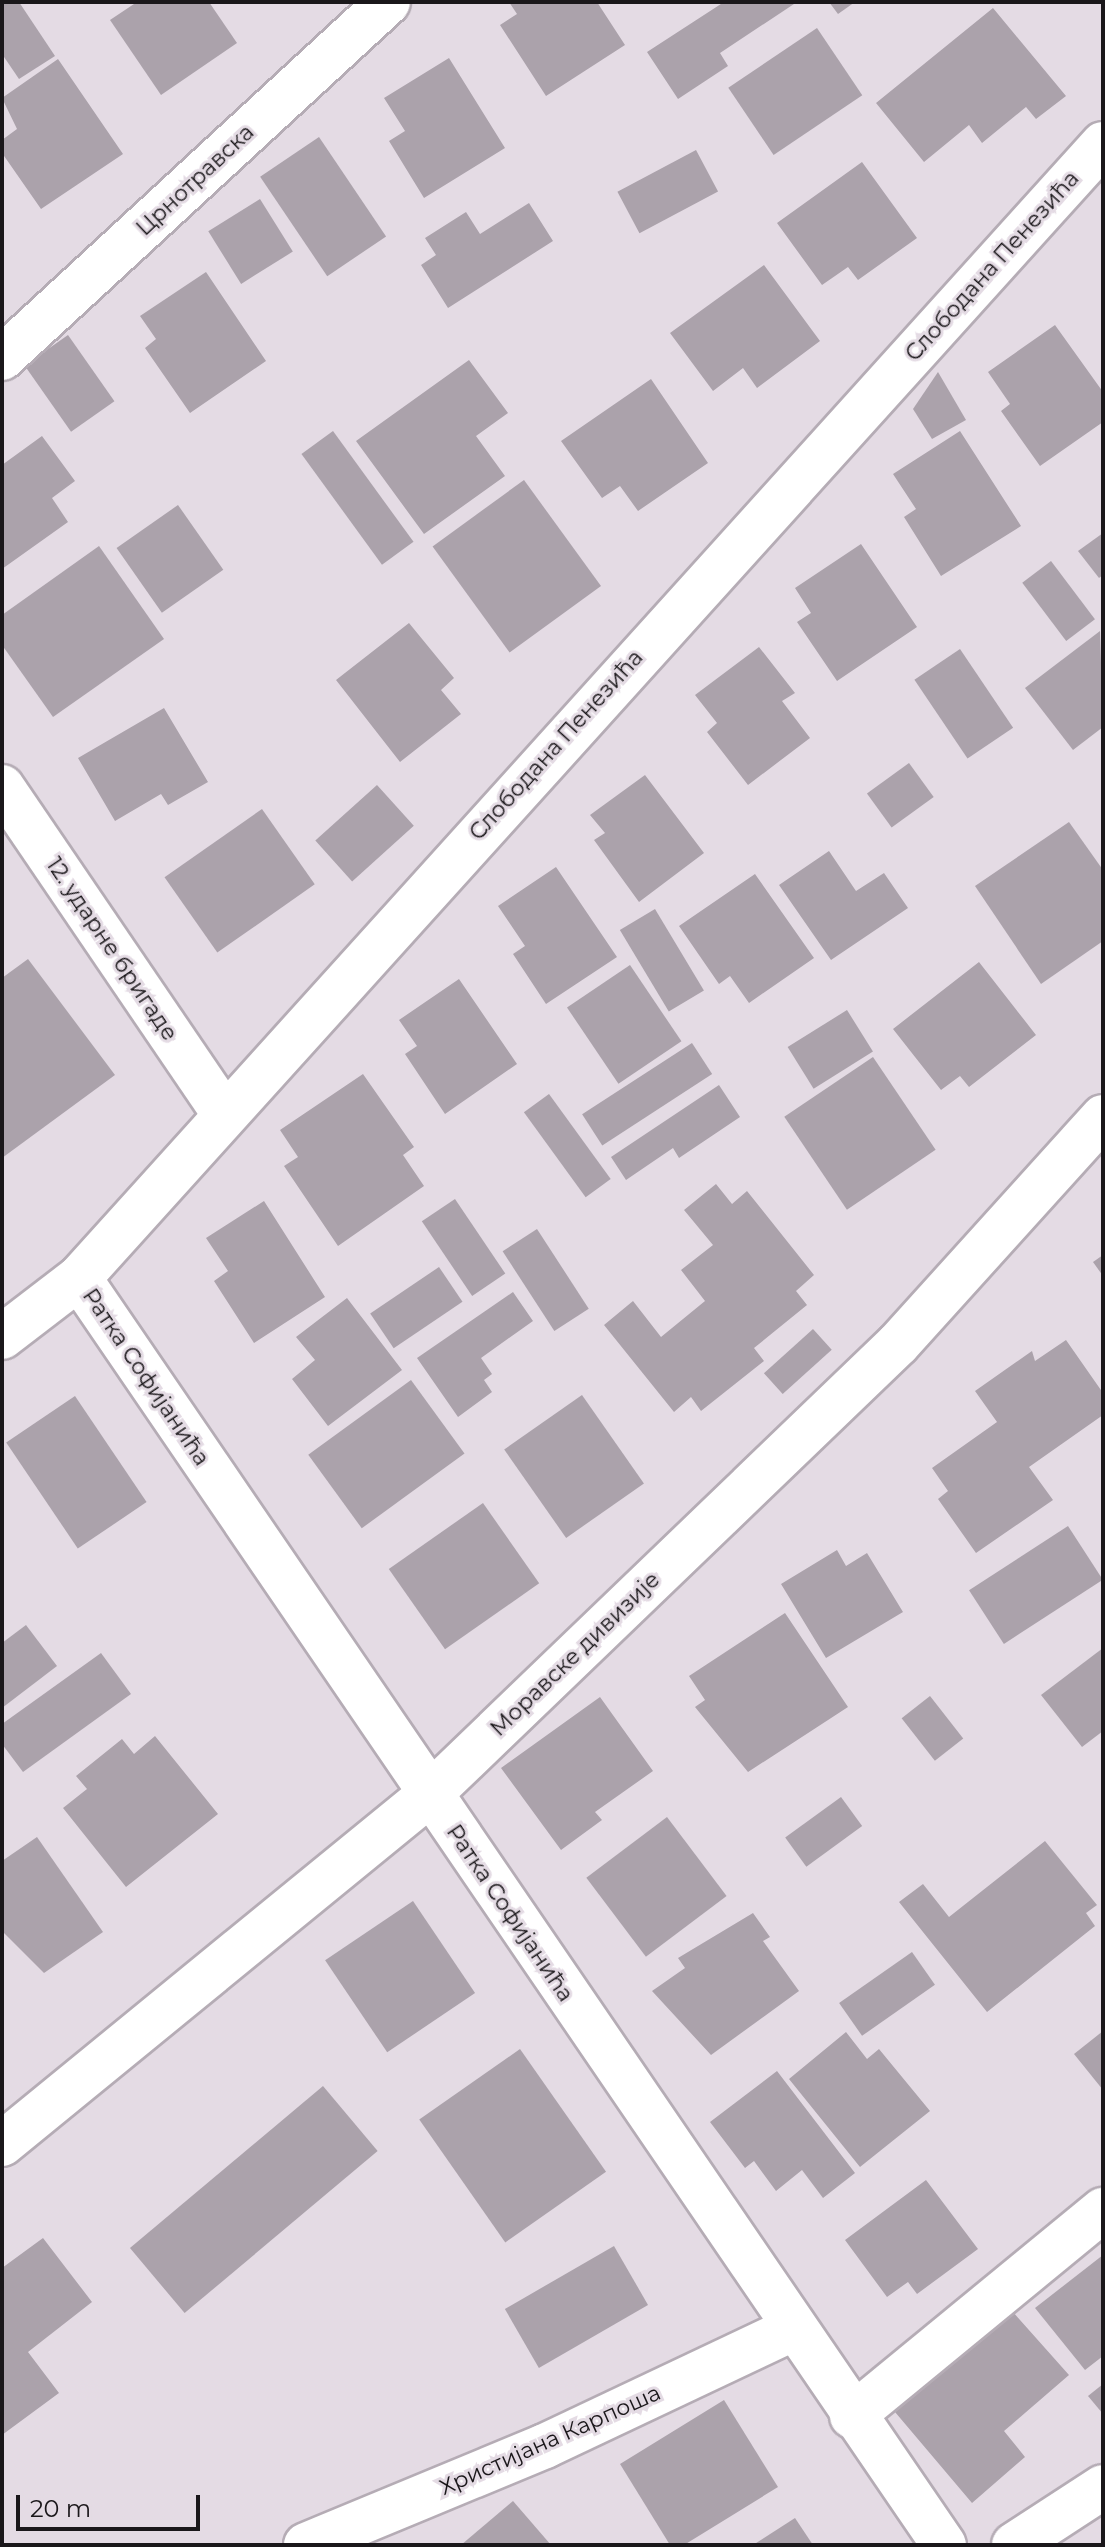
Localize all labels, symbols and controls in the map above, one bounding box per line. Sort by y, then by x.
street label: Црнотравска [131,119,259,241]
street label: Слободана Пенезића [900,165,1084,367]
street label: Слободана Пенезића [464,644,648,846]
street label: 12. ударне бригаде [41,852,183,1046]
street label: Ратка Софијанића [77,1284,215,1470]
street label: Моравске дивизије [485,1566,665,1742]
street label: Ратка Софијанића [441,1820,579,2006]
street label: Христијана Карпоша [435,2379,665,2501]
scale bar [20,2479,204,2529]
text: 20 m [30,2494,91,2523]

